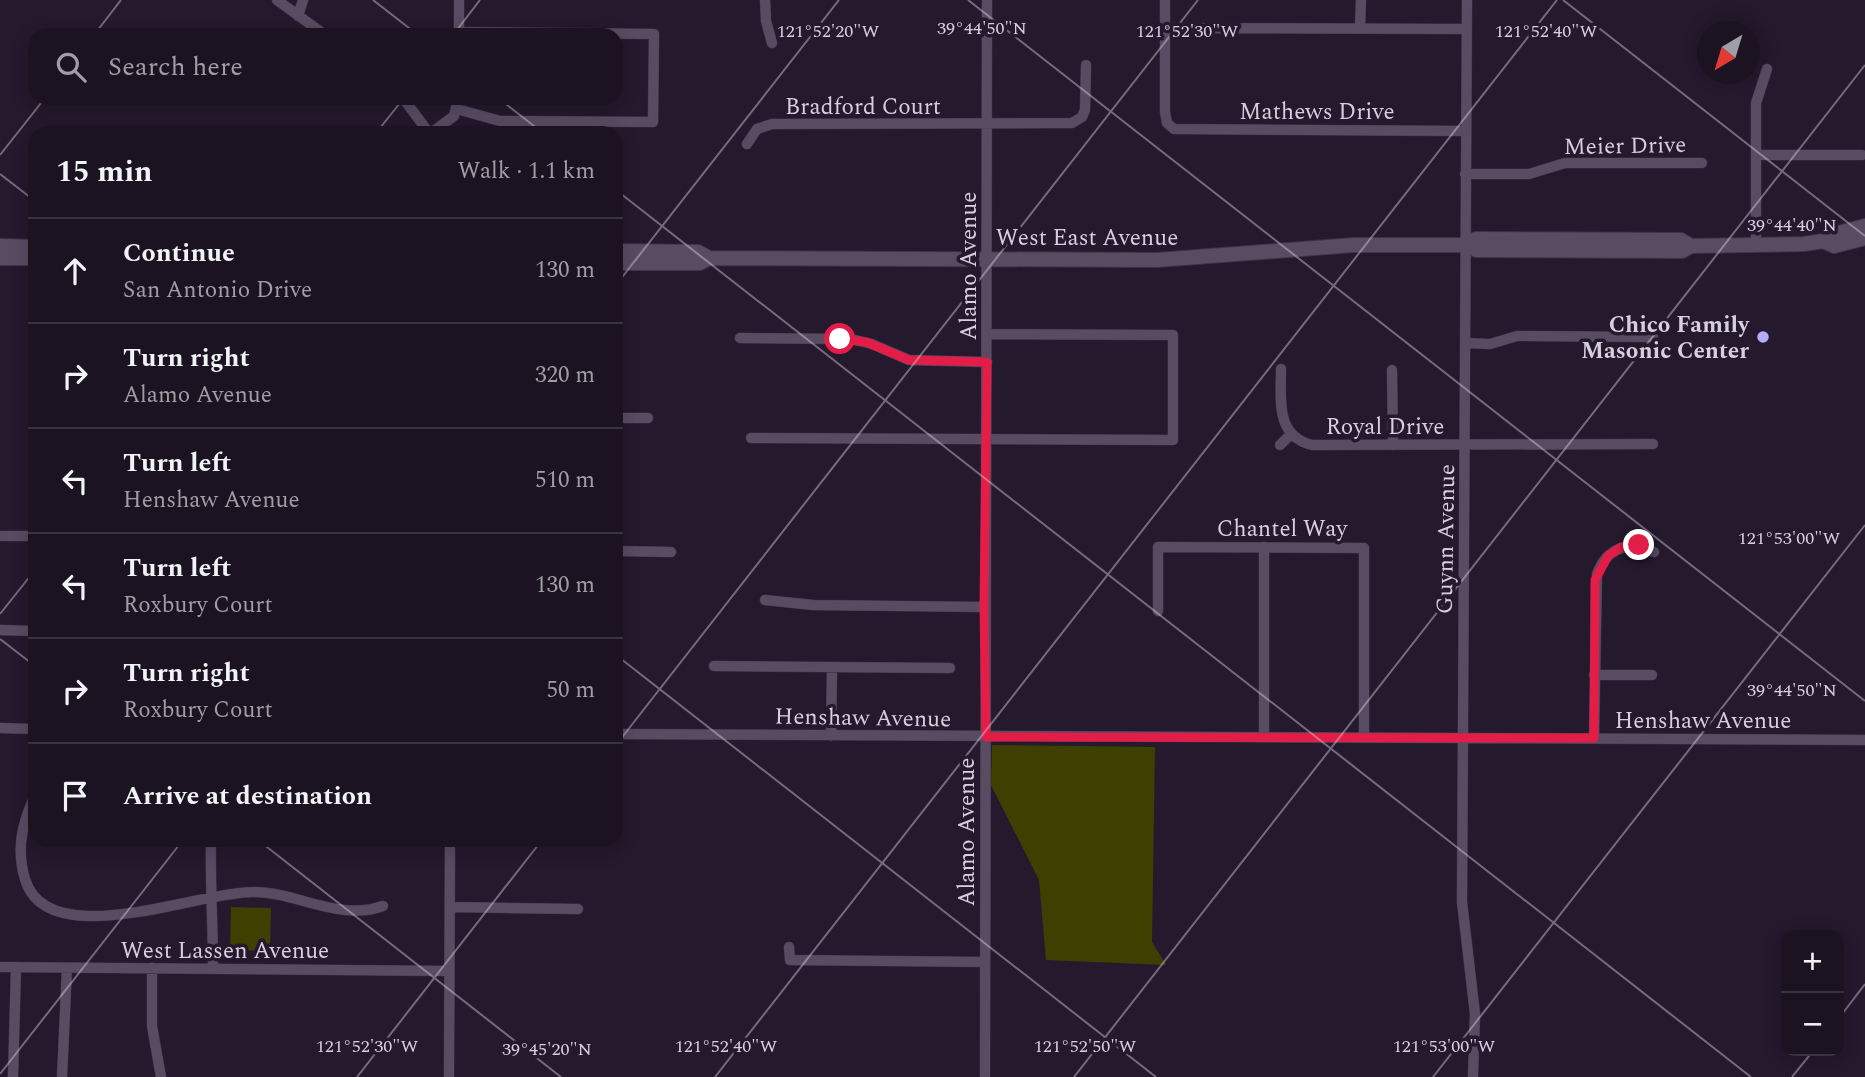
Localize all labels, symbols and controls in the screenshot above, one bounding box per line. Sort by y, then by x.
text: 39°44'50"N [937,15,1027,42]
text: 121°52'20"W [777,18,879,45]
text: 121°52'30"W [1136,18,1238,45]
text: 121°52'40"W [1495,18,1597,45]
north arrow [1697,21,1760,84]
search box [28,28,623,105]
text: Search here [108,47,243,87]
icon: search [52,48,90,86]
street label: Bradford Court [785,90,941,125]
street label: Mathews Drive [1239,95,1395,130]
street label: Meier Drive [1563,128,1687,165]
text: 15 min [56,149,153,195]
text: Walk · 1.1 km [458,154,595,189]
street label: Alamo Avenue [952,192,987,340]
text: 39°44'40"N [1747,212,1837,239]
street label: West East Avenue [996,221,1178,256]
text: Continue [123,233,235,273]
icon: ahead [56,252,94,290]
text: 130 m [535,253,595,288]
text: San Antonio Drive [123,273,312,308]
place label: Chico Family Masonic Center [1581,308,1750,369]
route start [824,323,855,354]
marker: Chico Family Masonic Center [1755,329,1771,345]
text: Turn right [123,338,250,378]
icon: right [56,357,94,395]
text: 320 m [535,358,595,393]
text: Alamo Avenue [123,378,272,413]
street label: Royal Drive [1326,410,1444,445]
text: Turn left [123,443,231,483]
icon: left [56,462,94,500]
text: 510 m [535,463,595,498]
street label: Guynn Avenue [1428,464,1465,614]
text: Henshaw Avenue [123,483,300,518]
street label: Chantel Way [1217,512,1348,547]
text: 121°53'00"W [1738,525,1840,552]
route end [1623,529,1654,560]
text: Turn left [123,548,231,588]
icon: left [56,567,94,605]
text: 130 m [535,568,595,603]
text: Roxbury Court [123,588,273,623]
text: Turn right [123,653,250,693]
icon: right [56,672,94,710]
text: 50 m [546,673,595,708]
text: 39°44'50"N [1747,677,1837,704]
text: Roxbury Court [123,693,273,728]
street label: Henshaw Avenue [774,699,952,738]
street label: Henshaw Avenue [1615,704,1791,739]
street label: Alamo Avenue [950,758,985,906]
text: Arrive at destination [123,776,372,816]
icon: arrive [56,777,94,815]
map controls [1781,930,1844,1056]
button: + [1781,930,1844,993]
street label: West Lassen Avenue [121,934,329,969]
button: − [1781,993,1844,1056]
text: 121°52'30"W [316,1033,418,1060]
text: 121°52'40"W [675,1033,777,1060]
text: 121°52'50"W [1034,1033,1136,1060]
text: 121°53'00"W [1393,1033,1495,1060]
text: 39°45'20"N [502,1036,592,1063]

